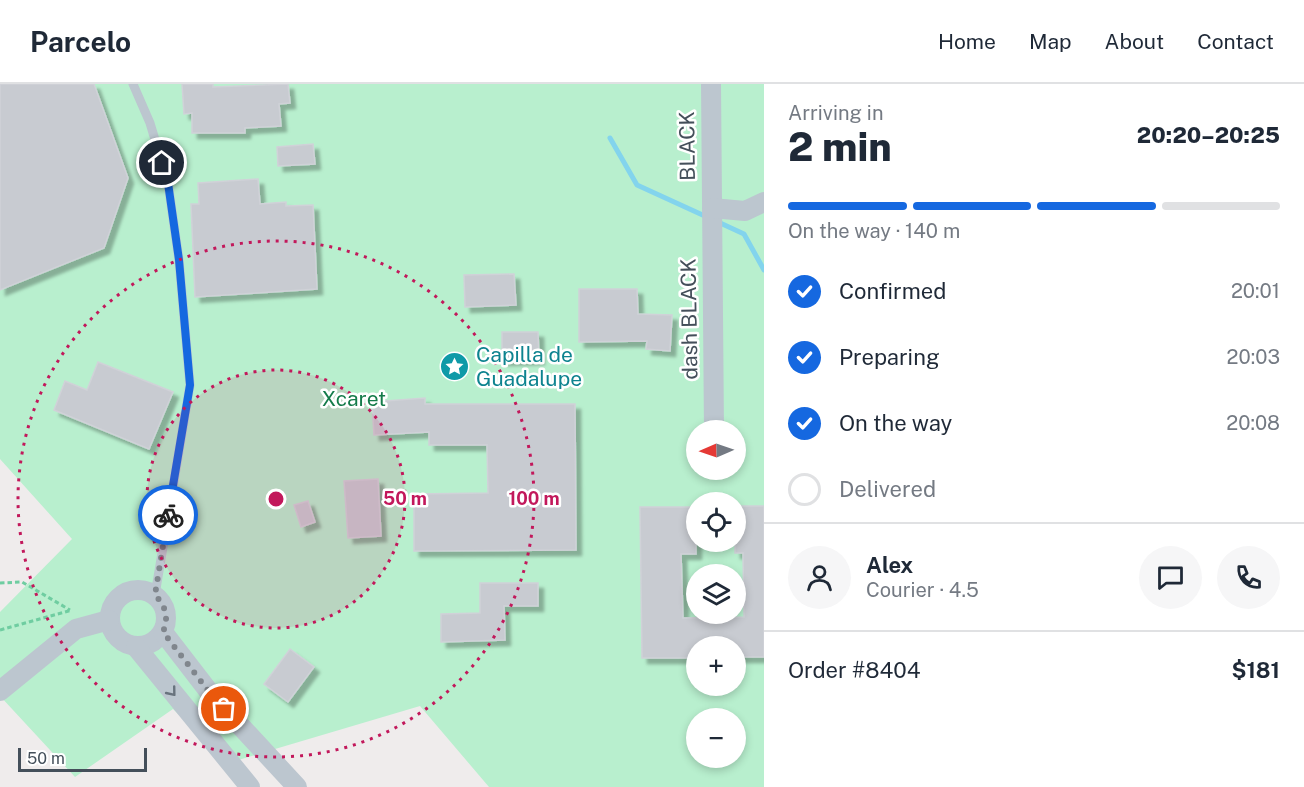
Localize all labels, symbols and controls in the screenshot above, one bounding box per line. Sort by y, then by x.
text: Parcelo [30,25,131,58]
text: Home [938,29,996,54]
text: Map [1029,29,1072,54]
text: About [1105,29,1164,54]
text: Contact [1197,29,1274,54]
text: Arriving in [788,101,883,125]
street label: BLACK [674,111,700,181]
text: 20:20–20:25 [1137,122,1280,148]
text: 2 min [788,124,892,170]
pin [136,137,187,188]
icon: home [145,146,178,179]
text: On the way · 140 m [788,219,960,243]
street label: dash BLACK [675,258,703,380]
icon: check [788,275,821,308]
text: Confirmed [839,278,946,304]
text: 20:01 [1231,279,1280,303]
icon: check [788,341,821,374]
place label: Capilla de Guadalupe [476,342,582,391]
text: Preparing [839,344,940,370]
text: 20:03 [1227,345,1280,369]
place icon: Capilla de Guadalupe [439,350,471,382]
park label: Xcaret [322,386,386,411]
icon: check [788,407,821,440]
text: On the way [839,410,952,436]
text: 20:08 [1226,411,1280,435]
north arrow [686,420,746,480]
map controls [686,420,746,768]
text: Delivered [839,476,936,502]
courier [138,485,198,545]
text: 50 m [383,488,427,509]
text: 100 m [508,488,560,509]
centre of rings [266,489,286,509]
button: locate [686,492,746,552]
icon: bike [152,499,185,532]
button: person [788,546,851,609]
button: chat [1139,546,1202,609]
button: phone [1217,546,1280,609]
text: Alex [866,552,913,578]
button: layers [686,564,746,624]
text: Courier · 4.5 [866,578,979,602]
button: + [686,636,746,696]
text: Order #8404 [788,657,921,683]
text: $181 [1231,657,1280,683]
pin [198,683,249,734]
one-way arrow [165,685,176,696]
icon: bag [207,692,240,725]
button: − [686,708,746,768]
scale bar [18,745,147,772]
text: 50 m [27,749,65,768]

